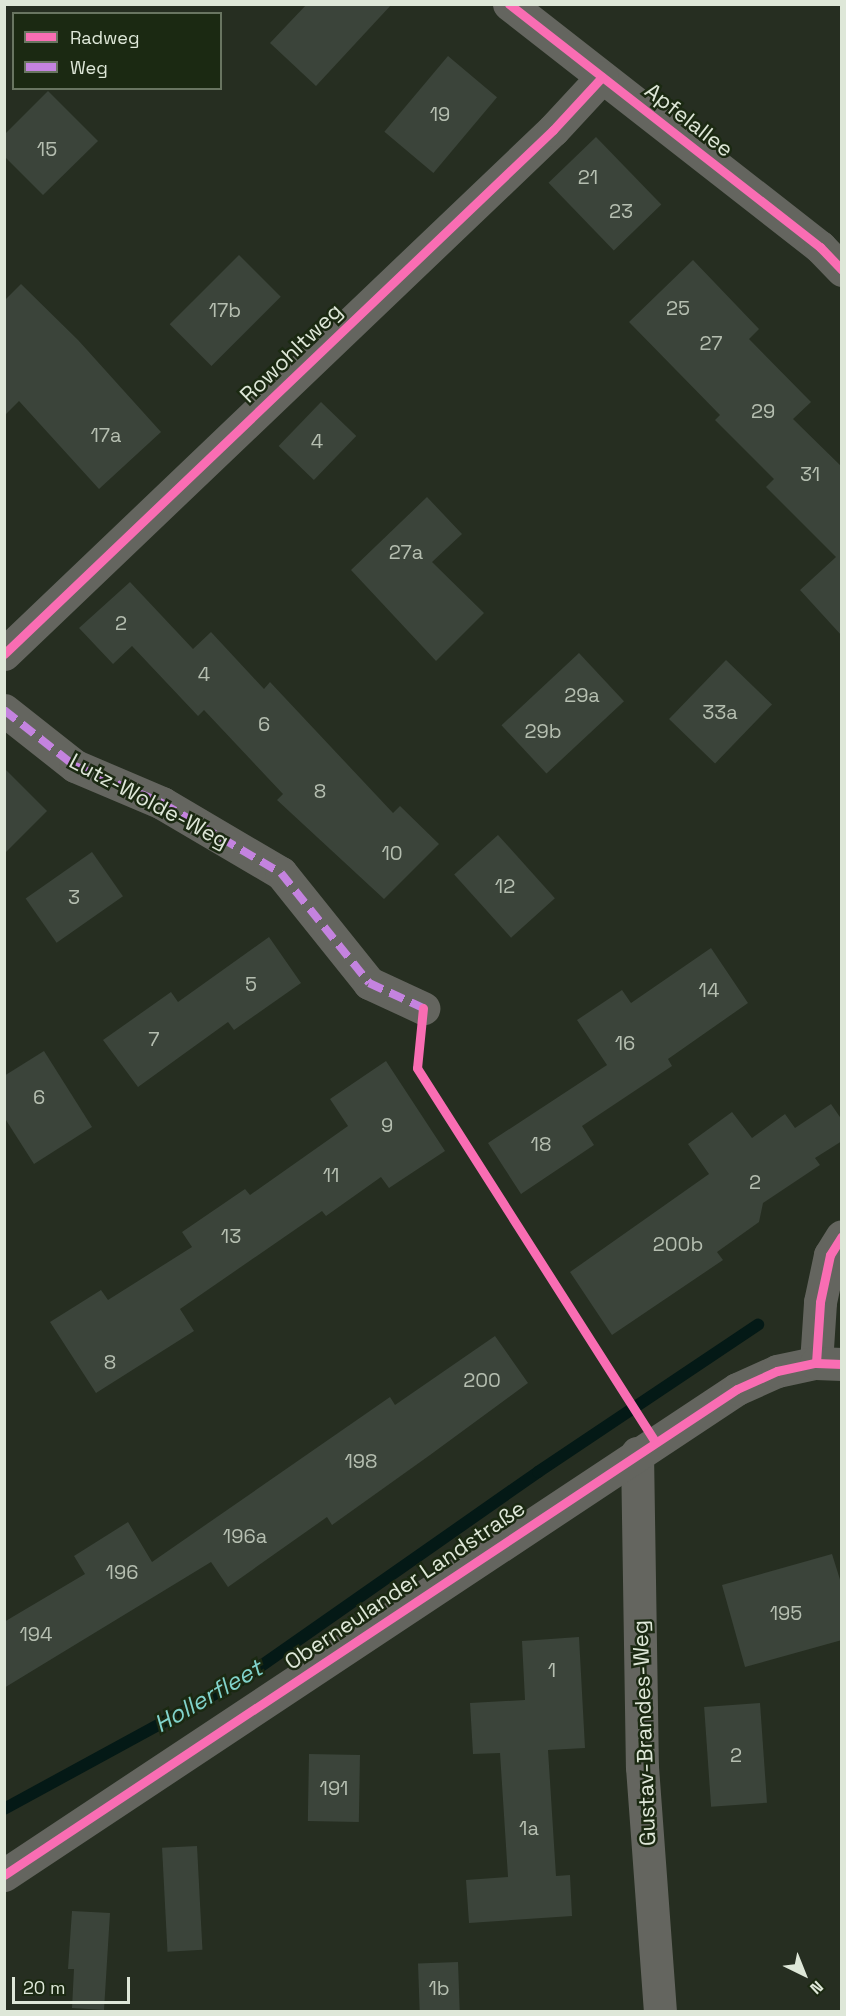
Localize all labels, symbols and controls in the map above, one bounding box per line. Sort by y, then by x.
legend [12,12,222,90]
text: Radweg [70,26,140,49]
text: Weg [70,56,108,79]
street label: Apfelallee [640,77,738,163]
house number: 19 [430,102,450,126]
house number: 15 [37,137,57,161]
house number: 21 [578,165,598,189]
house number: 23 [609,199,633,223]
house number: 25 [666,296,690,320]
house number: 17b [209,298,241,322]
street label: Rowohltweg [234,298,348,408]
house number: 27 [699,331,723,355]
house number: 29 [751,399,775,423]
house number: 17a [90,423,122,447]
house number: 4 [311,429,323,453]
house number: 31 [800,462,820,486]
house number: 27a [389,540,423,564]
house number: 2 [115,611,127,635]
house number: 4 [198,662,210,686]
house number: 29a [564,683,600,707]
house number: 33a [702,700,738,724]
house number: 6 [258,712,270,736]
house number: 29b [524,719,562,743]
street label: Lutz-Wolde-Weg [65,748,233,854]
house number: 8 [314,779,326,803]
house number: 10 [381,841,403,865]
house number: 12 [495,874,515,898]
house number: 3 [68,885,80,909]
house number: 5 [245,972,257,996]
house number: 14 [699,978,719,1002]
house number: 7 [148,1027,160,1051]
house number: 16 [615,1031,635,1055]
house number: 6 [33,1085,45,1109]
house number: 9 [381,1113,393,1137]
house number: 18 [531,1132,551,1156]
house number: 11 [323,1163,339,1187]
house number: 2 [749,1170,761,1194]
house number: 13 [221,1224,241,1248]
house number: 200b [653,1232,703,1256]
house number: 8 [104,1350,116,1374]
house number: 200 [463,1368,501,1392]
house number: 198 [344,1449,378,1473]
street label: Oberneulander Landstraße [280,1495,530,1675]
house number: 196a [223,1524,267,1548]
house number: 196 [106,1560,138,1584]
house number: 195 [770,1601,802,1625]
street label: Gustav-Brandes-Weg [627,1620,661,1846]
house number: 194 [19,1622,53,1646]
water label: Hollerfleet [149,1653,267,1739]
house number: 1 [548,1658,556,1682]
house number: 2 [730,1743,742,1767]
house number: 191 [320,1776,348,1800]
house number: 1a [519,1816,539,1840]
north arrow [774,1944,834,2004]
scale bar [15,1965,134,2003]
text: 20 m [23,1976,66,1999]
house number: 1b [428,1976,450,2000]
text: N [806,1976,828,1999]

